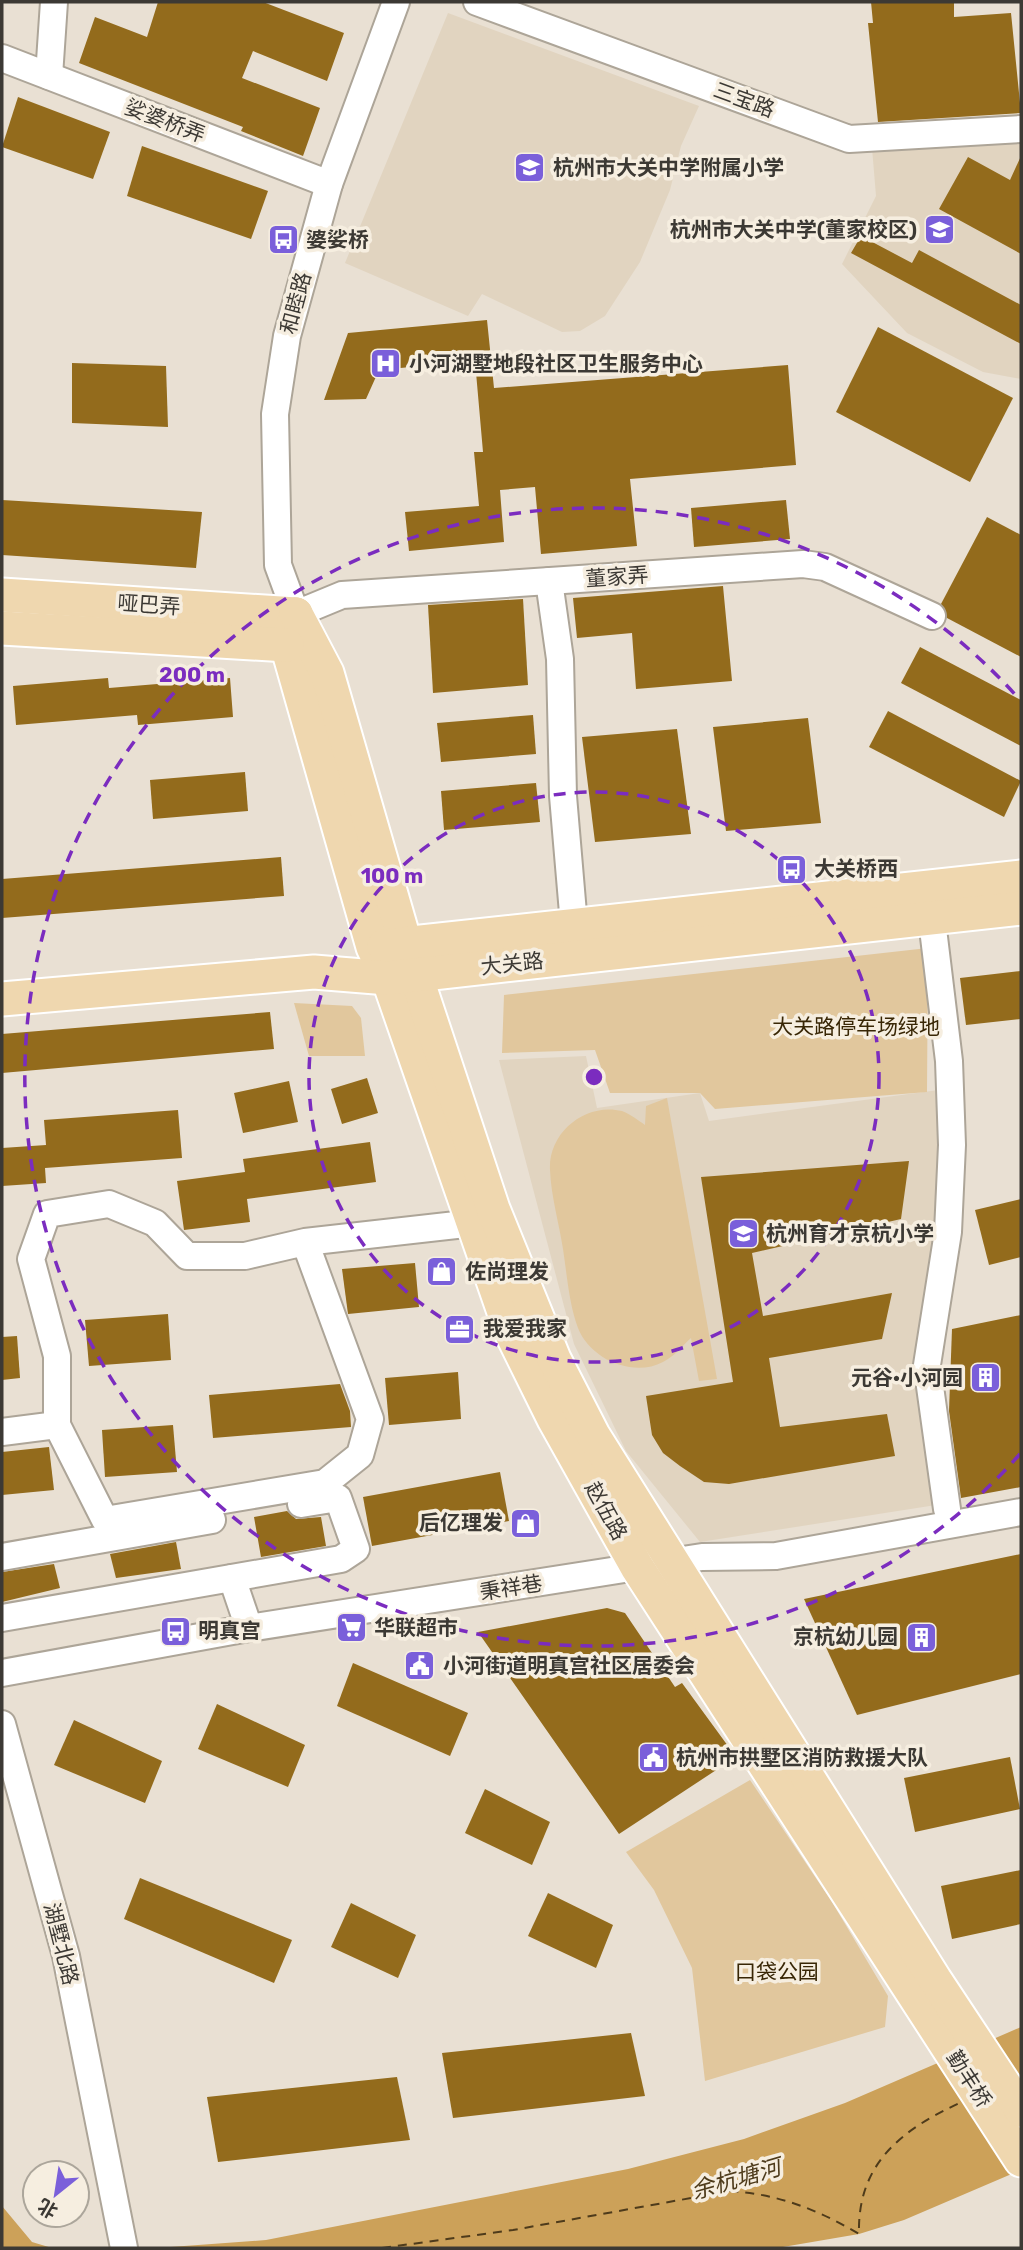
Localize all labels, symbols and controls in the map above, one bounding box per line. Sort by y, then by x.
street label: 三宝路 [710,77,778,122]
street label: 娑婆桥弄 [121,94,209,147]
school or university icon: 杭州市大关中学附属小学 [513,151,547,185]
place label: 杭州市大关中学附属小学 [553,155,784,180]
school or university icon: 杭州市大关中学(董家校区) [923,213,957,247]
place label: 杭州市大关中学(董家校区) [670,217,917,242]
bus stop icon: 婆娑桥 [266,223,300,257]
place label: 婆娑桥 [306,227,369,252]
street label: 和睦路 [275,269,316,337]
hospital icon: 小河湖墅地段社区卫生服务中心 [369,347,403,381]
place label: 小河湖墅地段社区卫生服务中心 [409,351,703,376]
street label: 董家弄 [585,562,649,591]
street label: 哑巴弄 [117,590,181,619]
text: 200 m [159,662,225,687]
bus stop icon: 大关桥西 [774,852,808,886]
place label: 大关桥西 [814,856,898,881]
text: 100 m [361,863,423,888]
street label: 大关路 [479,948,545,979]
park label: 大关路停车场绿地 [772,1014,940,1039]
centre of rings [582,1065,606,1089]
school or university icon: 杭州育才京杭小学 [726,1217,760,1251]
place label: 杭州育才京杭小学 [766,1221,934,1246]
shop icon: 佐尚理发 [425,1255,459,1289]
place label: 佐尚理发 [465,1259,549,1284]
office icon: 我爱我家 [443,1312,477,1346]
place label: 我爱我家 [483,1316,567,1341]
building icon: 元谷·小河园 [969,1361,1003,1395]
place label: 元谷·小河园 [851,1365,963,1390]
street label: 赵伍路 [580,1477,633,1544]
shop icon: 后亿理发 [509,1506,543,1540]
place label: 后亿理发 [419,1510,503,1535]
street label: 秉祥巷 [478,1570,544,1605]
supermarket icon: 华联超市 [334,1611,368,1645]
bus stop icon: 明真宫 [158,1614,192,1648]
place label: 华联超市 [374,1615,458,1640]
place label: 明真宫 [198,1618,261,1643]
building icon: 京杭幼儿园 [904,1620,938,1654]
place label: 京杭幼儿园 [793,1624,898,1649]
public building icon: 小河街道明真宫社区居委会 [403,1649,437,1683]
place label: 小河街道明真宫社区居委会 [443,1653,695,1678]
public building icon: 杭州市拱墅区消防救援大队 [636,1741,670,1775]
place label: 杭州市拱墅区消防救援大队 [676,1745,928,1770]
street label: 湖墅北路 [39,1900,84,1988]
park label: 口袋公园 [735,1959,819,1984]
street label: 勤丰桥 [942,2046,997,2112]
water label: 余杭塘河 [688,2152,788,2205]
north arrow [21,2159,91,2229]
text: 北 [34,2194,62,2223]

